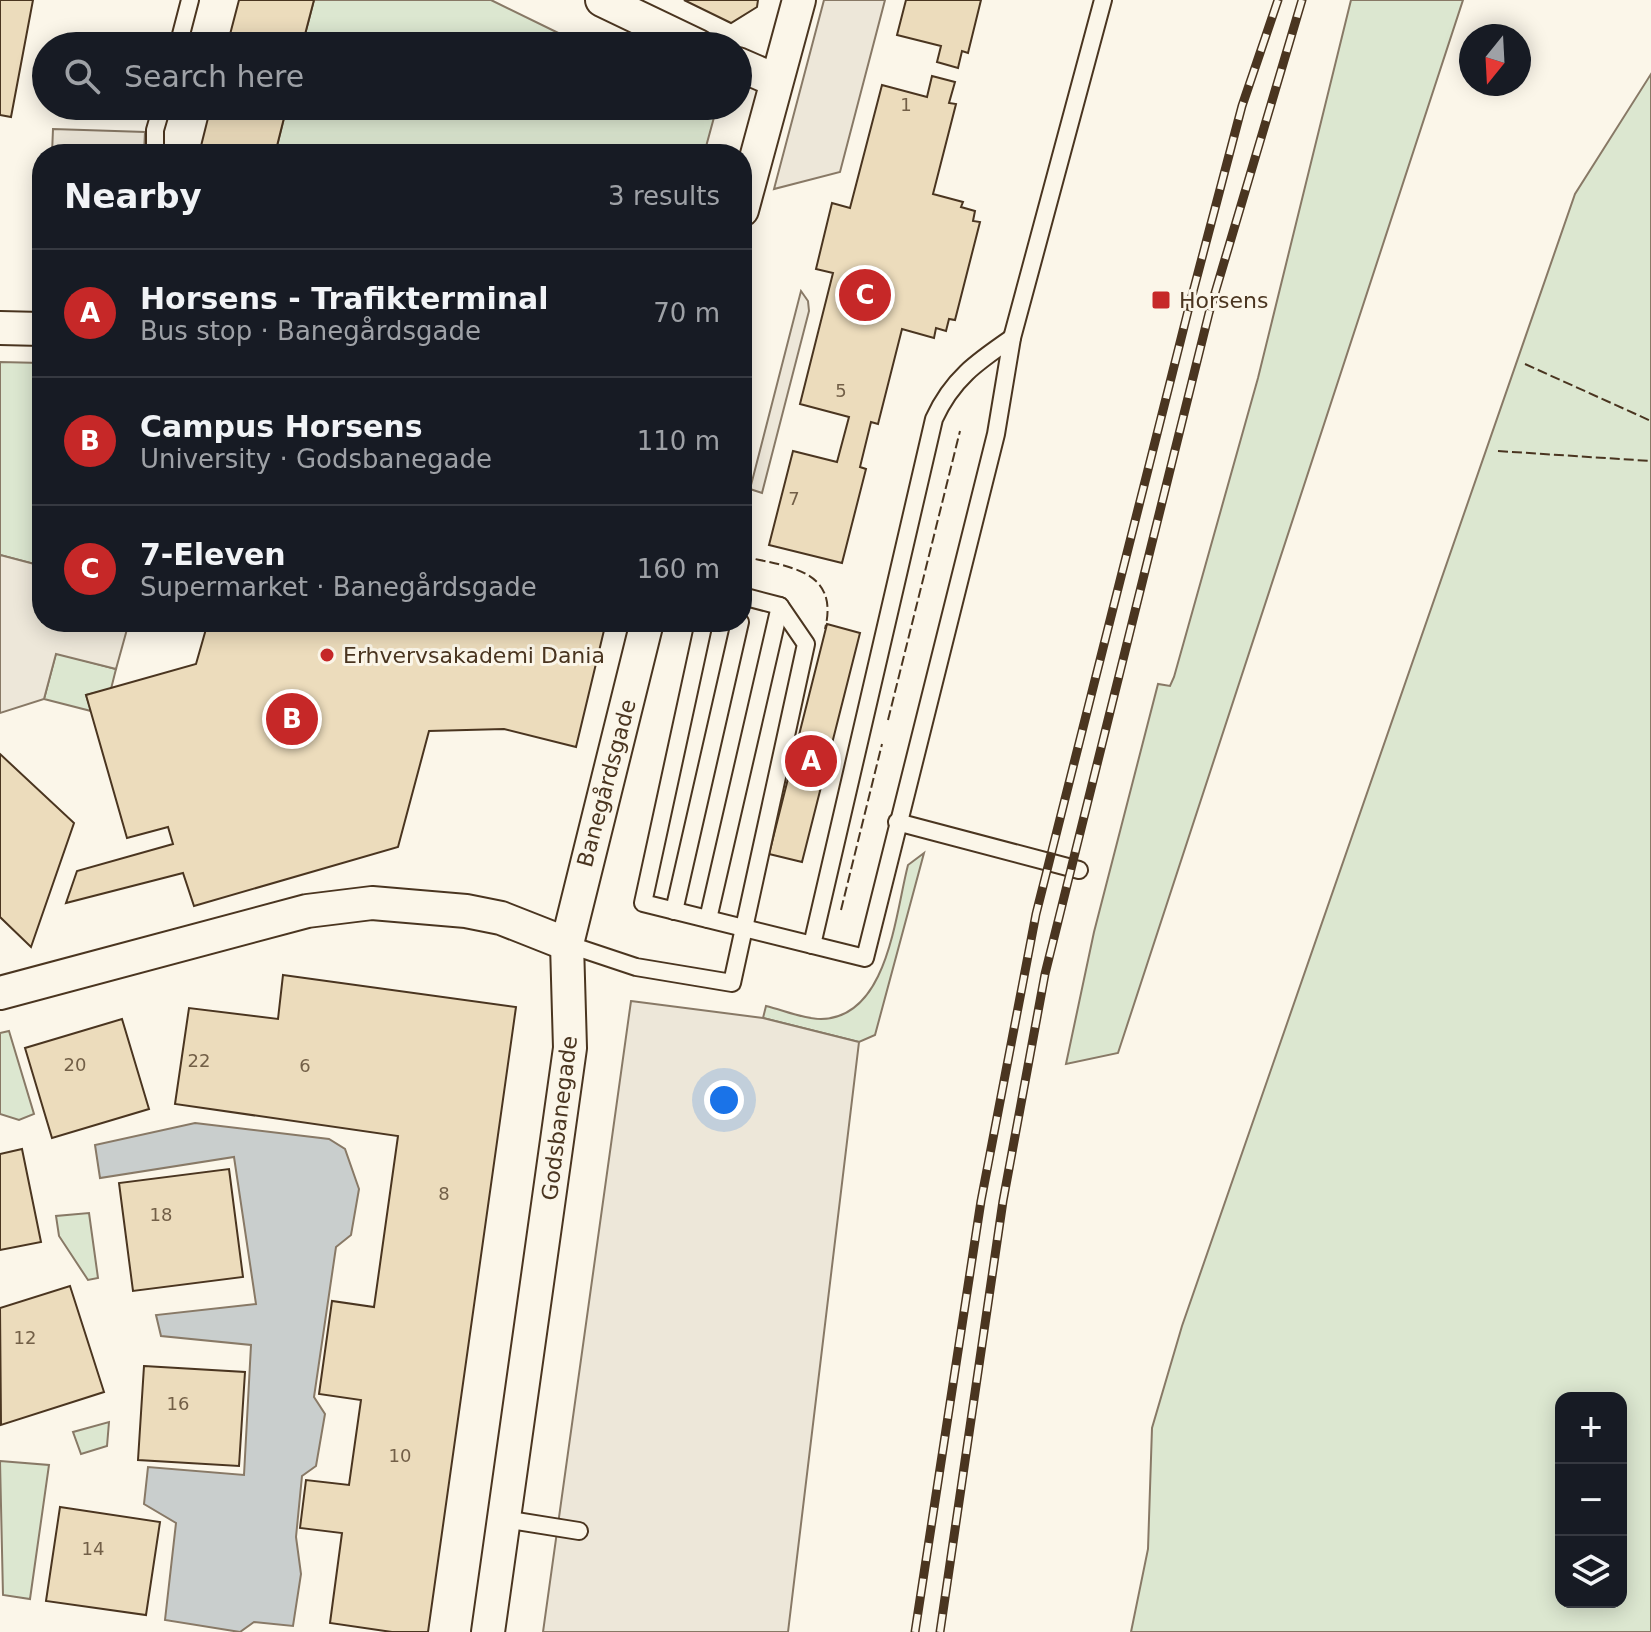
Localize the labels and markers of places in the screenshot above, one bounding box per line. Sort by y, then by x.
pin: C [839,265,891,325]
place label: Horsens [1179,288,1268,313]
marker: Horsens [1150,289,1172,311]
place label: Erhvervsakademi Dania [343,643,605,668]
marker: Erhvervsakademi Dania [318,646,336,664]
pin: B [266,689,318,749]
pin: A [785,731,837,791]

